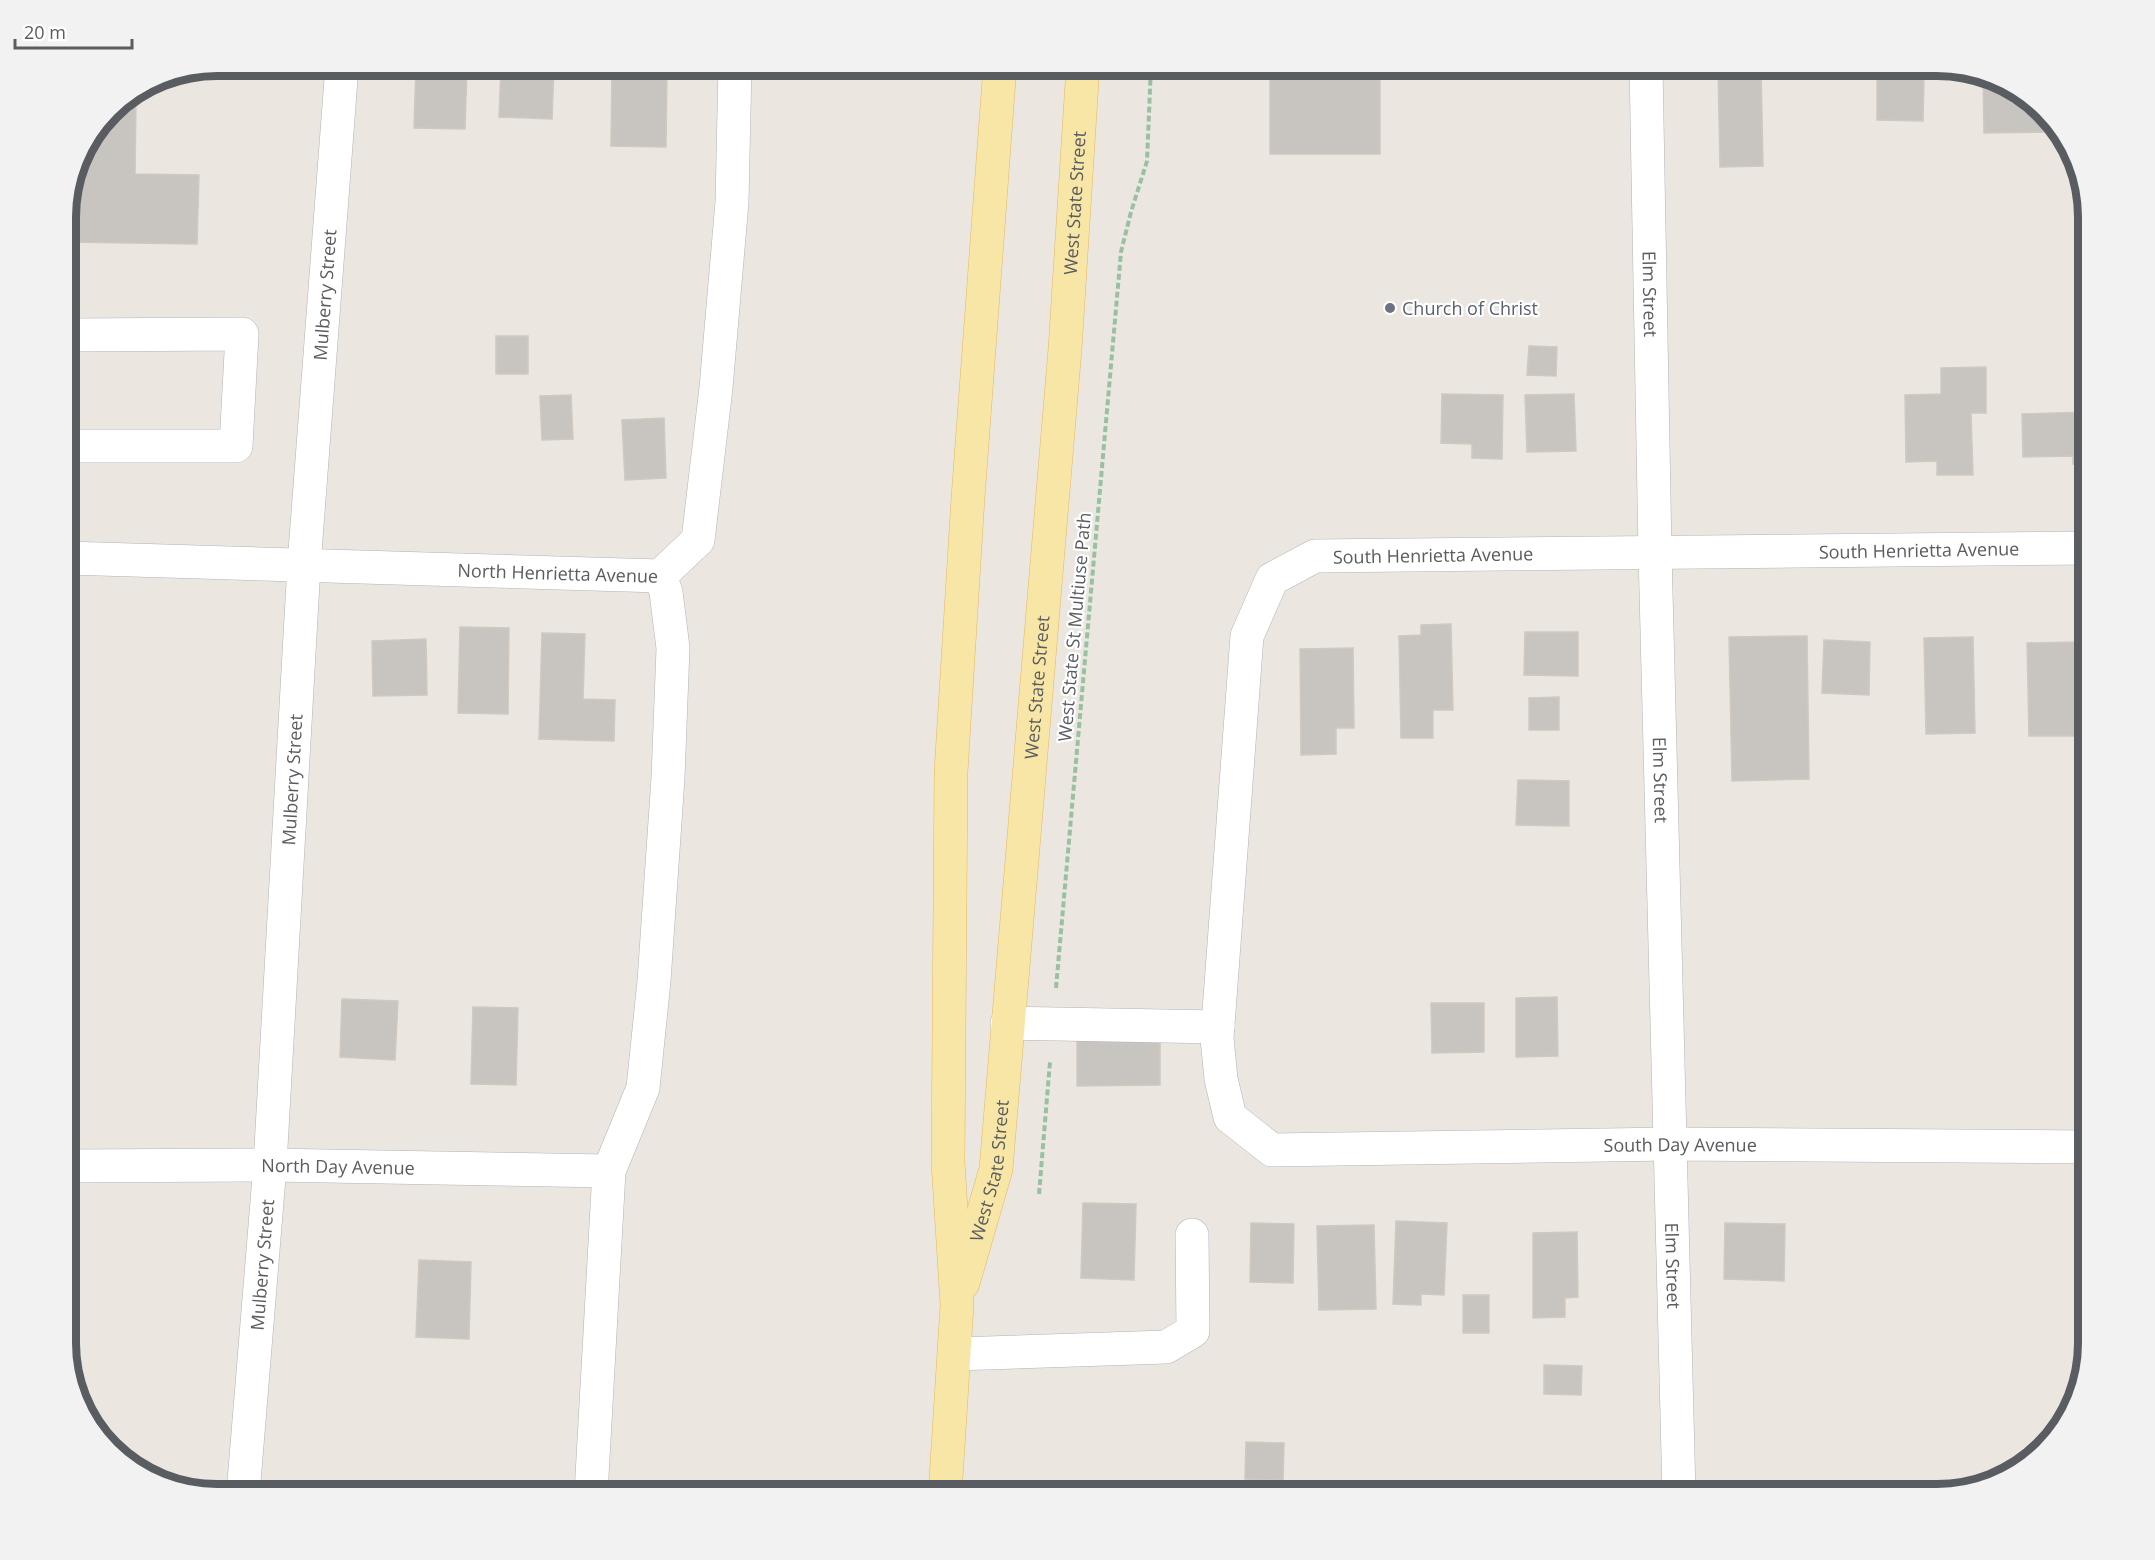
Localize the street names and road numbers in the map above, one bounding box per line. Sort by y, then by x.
street label: West State Street [1058,130,1091,276]
street label: Mulberry Street [308,228,342,361]
street label: Elm Street [1637,251,1663,337]
street label: West State St Multiuse Path [1052,511,1096,743]
street label: South Henrietta Avenue [1819,536,2019,564]
street label: South Henrietta Avenue [1333,541,1533,569]
street label: North Henrietta Avenue [457,558,658,588]
street label: West State Street [1019,615,1055,760]
street label: Mulberry Street [276,713,308,846]
street label: Elm Street [1648,736,1674,823]
street label: West State Street [964,1099,1014,1244]
street label: South Day Avenue [1603,1132,1757,1157]
street label: North Day Avenue [261,1153,415,1180]
street label: Mulberry Street [244,1198,279,1331]
street label: Elm Street [1660,1222,1686,1309]

